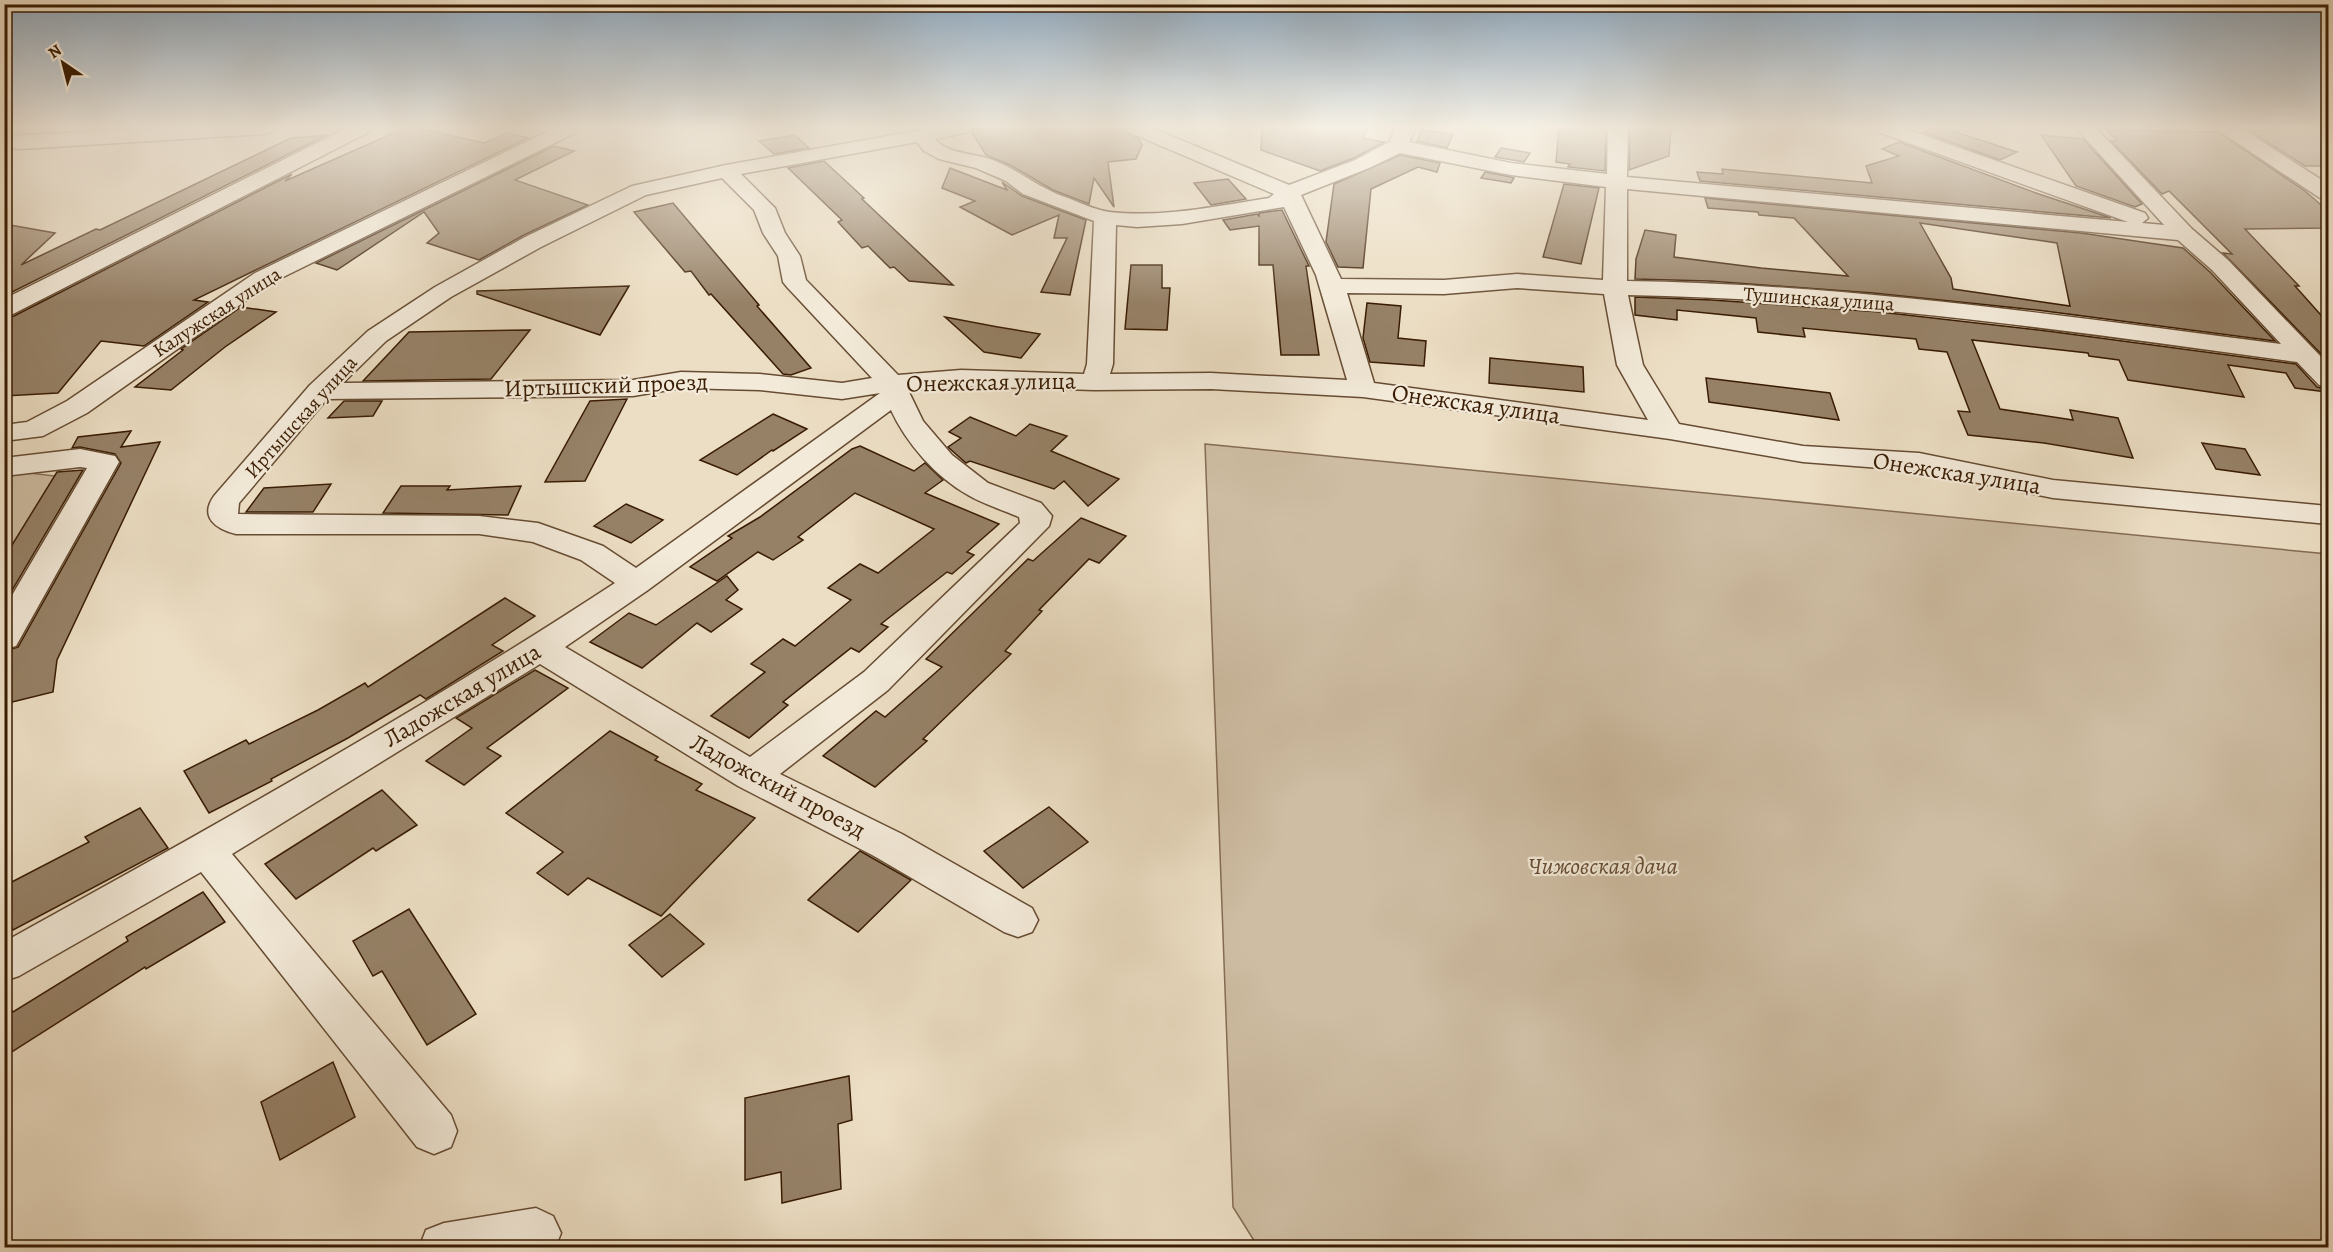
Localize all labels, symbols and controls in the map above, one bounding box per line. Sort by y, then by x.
north arrow [33,33,93,93]
text: N [44,39,66,64]
street label: Калужская улица [148,260,287,364]
street label: Тушинская улица [1743,280,1896,318]
street label: Иртышская улица [239,349,364,484]
street label: Иртышский проезд [503,365,709,405]
street label: Онежская улица [906,365,1076,399]
street label: Онежская улица [1390,376,1562,432]
street label: Онежская улица [1871,444,2043,502]
street label: Ладожская улица [377,635,547,755]
street label: Ладожский проезд [685,726,871,846]
park label: Чижовская дача [1528,850,1678,882]

